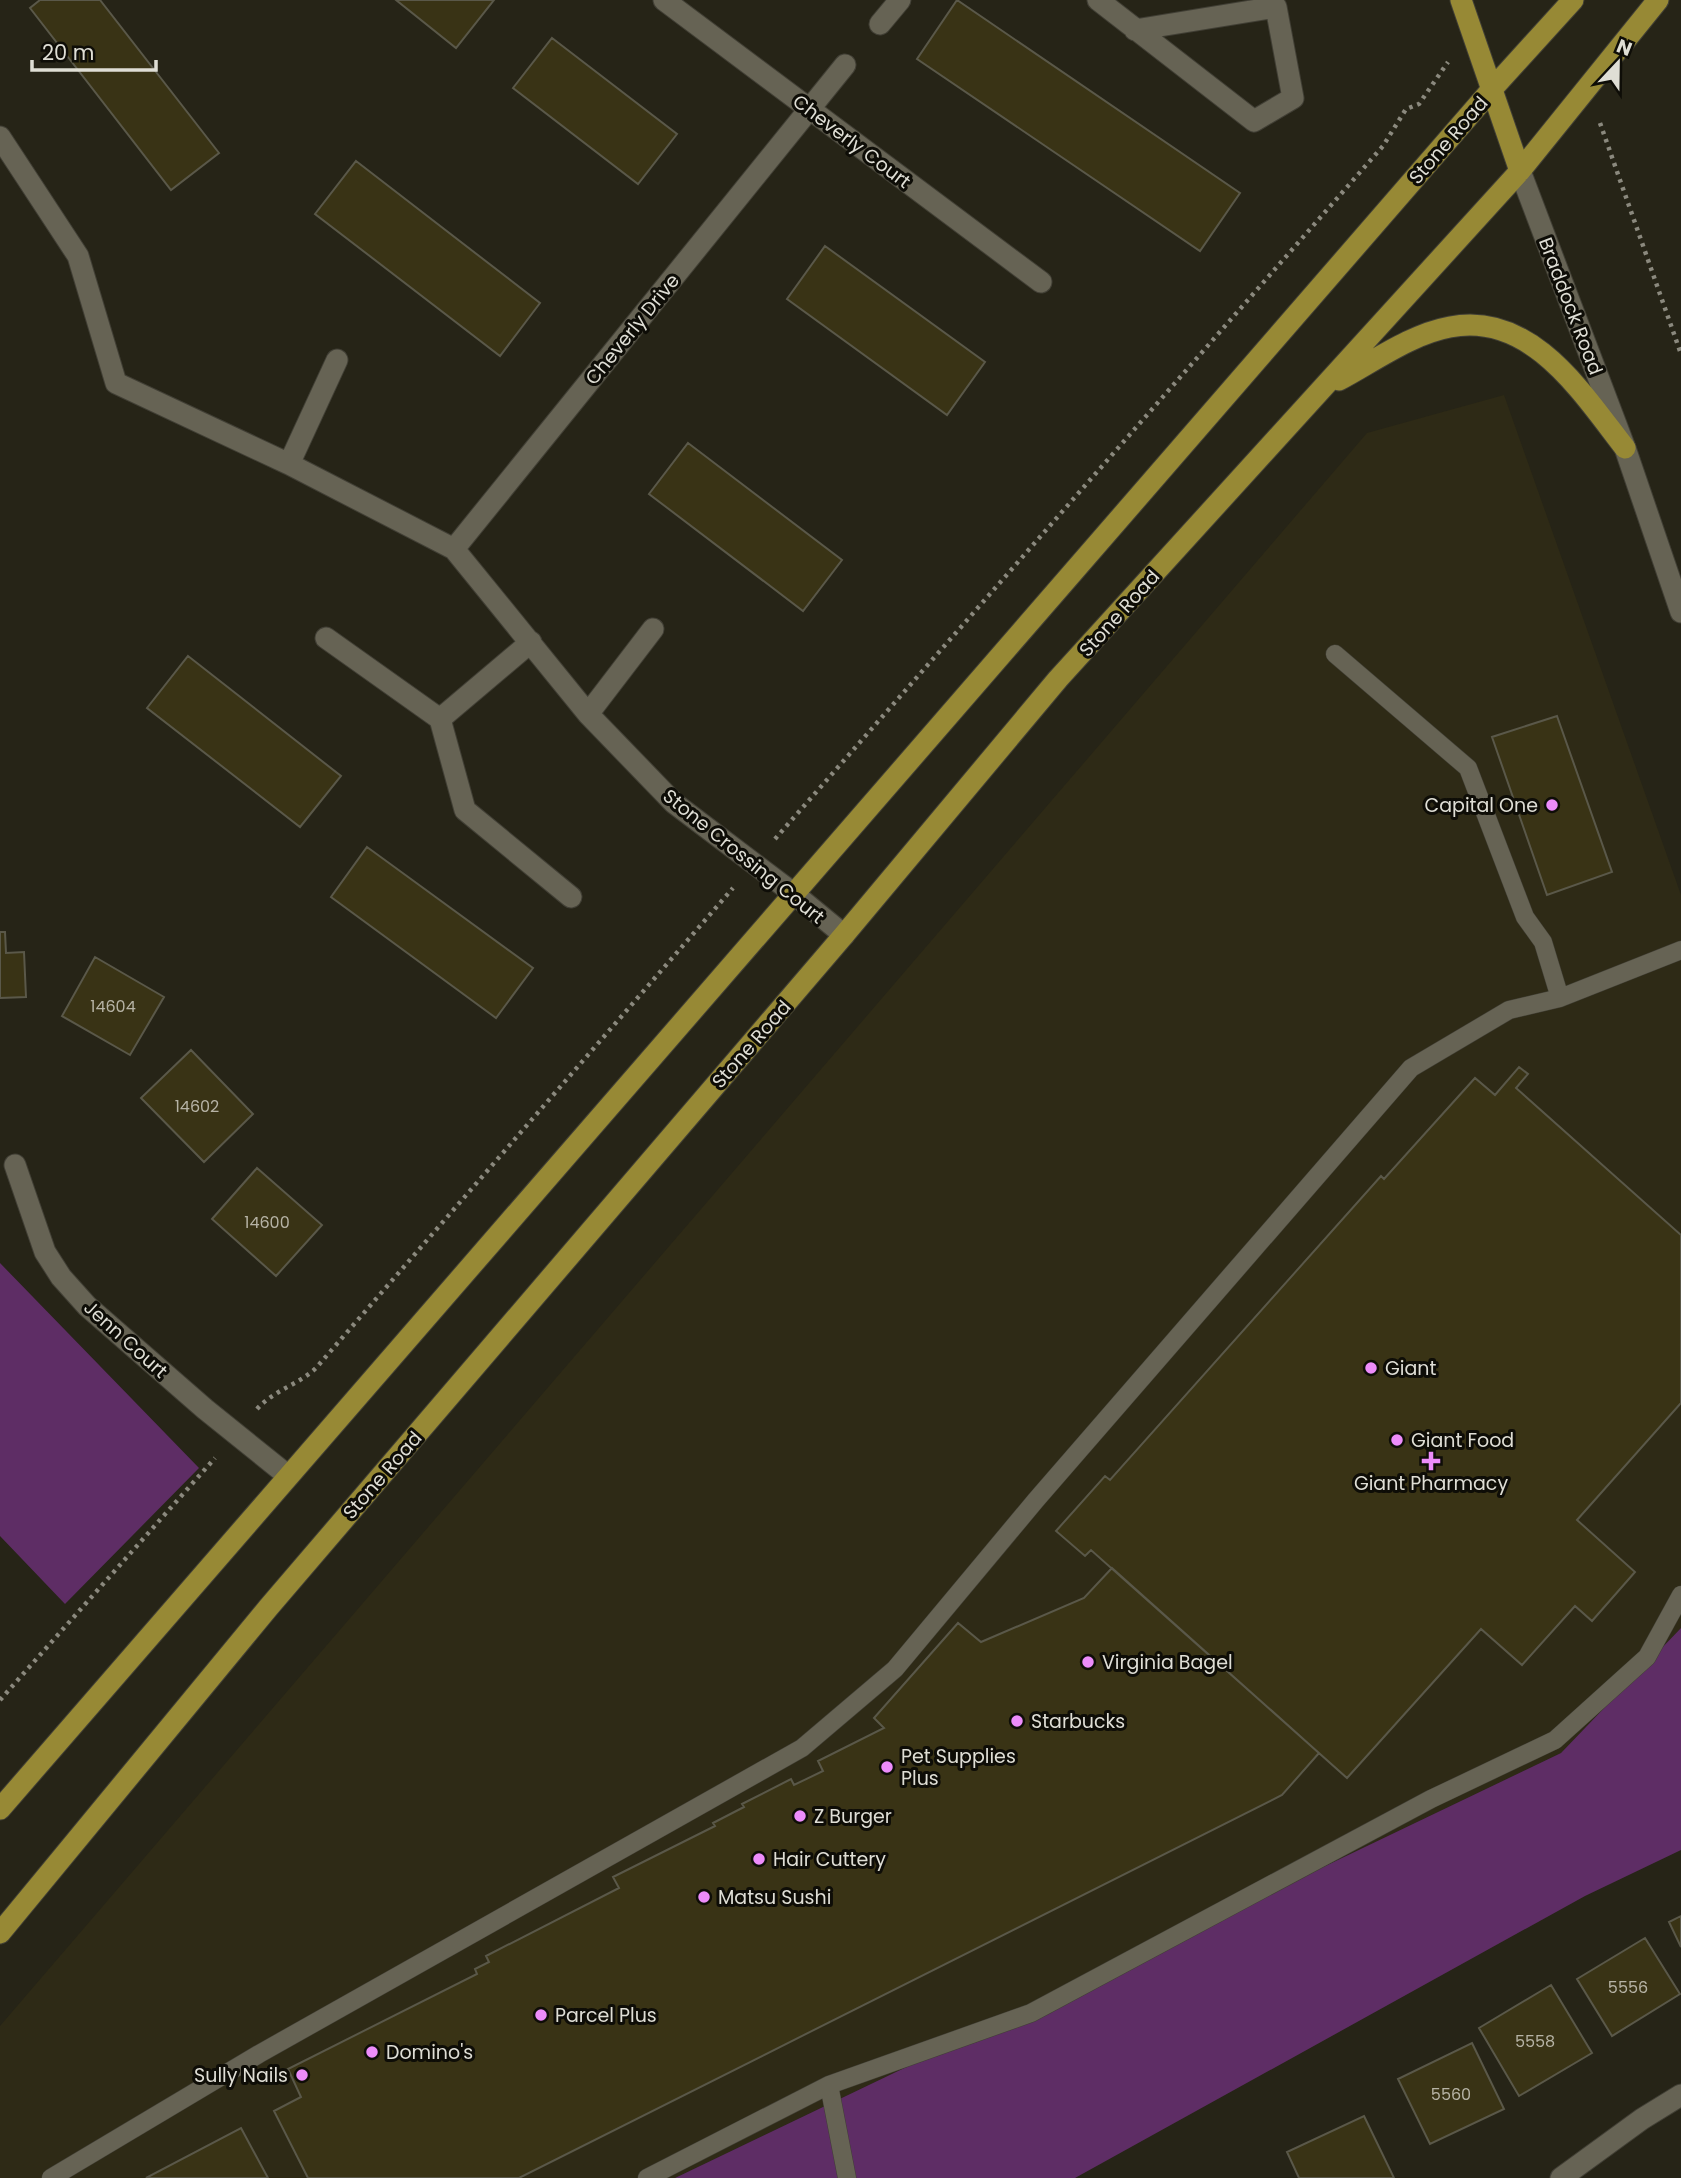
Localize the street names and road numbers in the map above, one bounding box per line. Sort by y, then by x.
street label: Cheverly Court [787,88,916,195]
street label: Stone Road [1403,90,1494,190]
street label: Braddock Road [1532,234,1609,379]
street label: Cheverly Drive [579,268,686,391]
street label: Stone Road [1073,564,1166,663]
street label: Stone Crossing Court [657,783,830,930]
street label: Stone Road [706,994,797,1094]
street label: Jenn Court [78,1294,173,1384]
street label: Stone Road [337,1425,428,1525]

